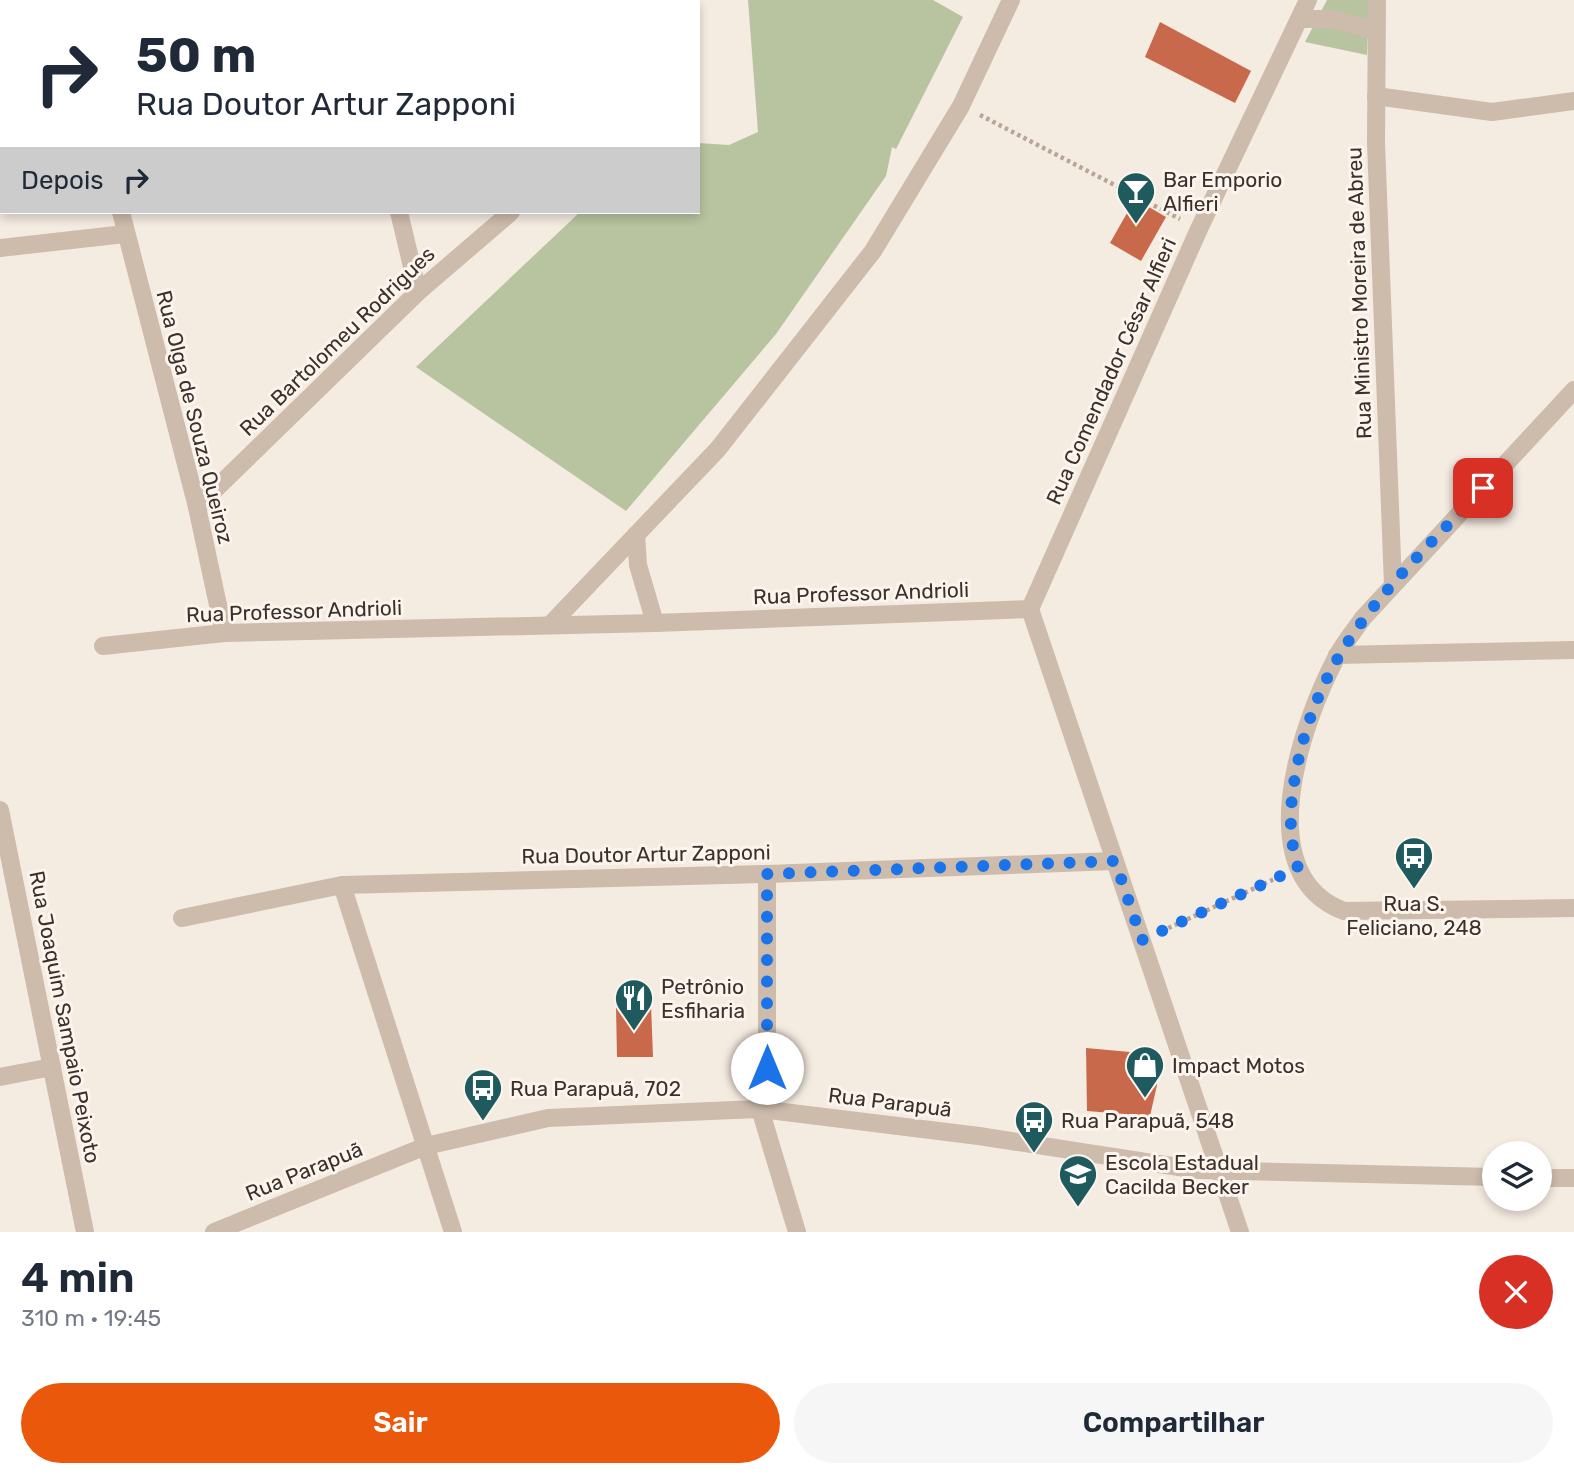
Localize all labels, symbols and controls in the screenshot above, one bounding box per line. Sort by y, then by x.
text: 50 m [136,26,256,84]
icon: right [21,28,112,119]
text: Rua Doutor Artur Zapponi [136,85,516,123]
street label: Rua Ministro Moreira de Abreu [1341,147,1377,439]
icon: right [117,161,155,199]
text: Depois [21,165,103,196]
place label: Bar Emporio Alfieri [1163,167,1282,216]
bar icon: Bar Emporio Alfieri [1115,170,1157,225]
street label: Rua Comendador César Alfieri [1041,234,1181,508]
street label: Rua Bartolomeu Rodrigues [234,241,440,441]
street label: Rua Olga de Souza Queiroz [151,288,239,546]
pin [1453,458,1513,518]
icon: arrive [1464,469,1502,507]
street label: Rua Professor Andrioli [753,577,969,609]
street label: Rua Professor Andrioli [186,595,402,627]
bus stop icon: Rua S. Feliciano, 248 [1393,835,1435,890]
street label: Rua Doutor Artur Zapponi [521,839,771,869]
street label: Rua Joaquim Sampaio Peixoto [24,869,106,1165]
place label: Rua S. Feliciano, 248 [1346,891,1482,940]
place label: Petrônio Esfiharia [661,974,745,1023]
restaurant icon: Petrônio Esfiharia [613,977,655,1032]
position arrow [730,1031,804,1105]
shop icon: Impact Motos [1124,1044,1166,1099]
place label: Impact Motos [1172,1053,1305,1078]
bus stop icon: Rua Parapuã, 702 [462,1067,504,1122]
place label: Rua Parapuã, 702 [510,1076,681,1101]
street label: Rua Parapuã [827,1082,953,1122]
bus stop icon: Rua Parapuã, 548 [1013,1099,1055,1154]
place label: Rua Parapuã, 548 [1061,1108,1234,1133]
street label: Rua Parapuã [242,1136,366,1206]
map controls [1482,1141,1552,1211]
button: layers [1482,1141,1552,1211]
place label: Escola Estadual Cacilda Becker [1105,1150,1259,1199]
school or university icon: Escola Estadual Cacilda Becker [1057,1153,1099,1208]
text: 4 min [21,1253,135,1303]
button: close [1479,1255,1553,1329]
text: 310 m · 19:45 [21,1304,161,1332]
button: Sair [21,1383,780,1463]
button: Compartilhar [794,1383,1553,1463]

